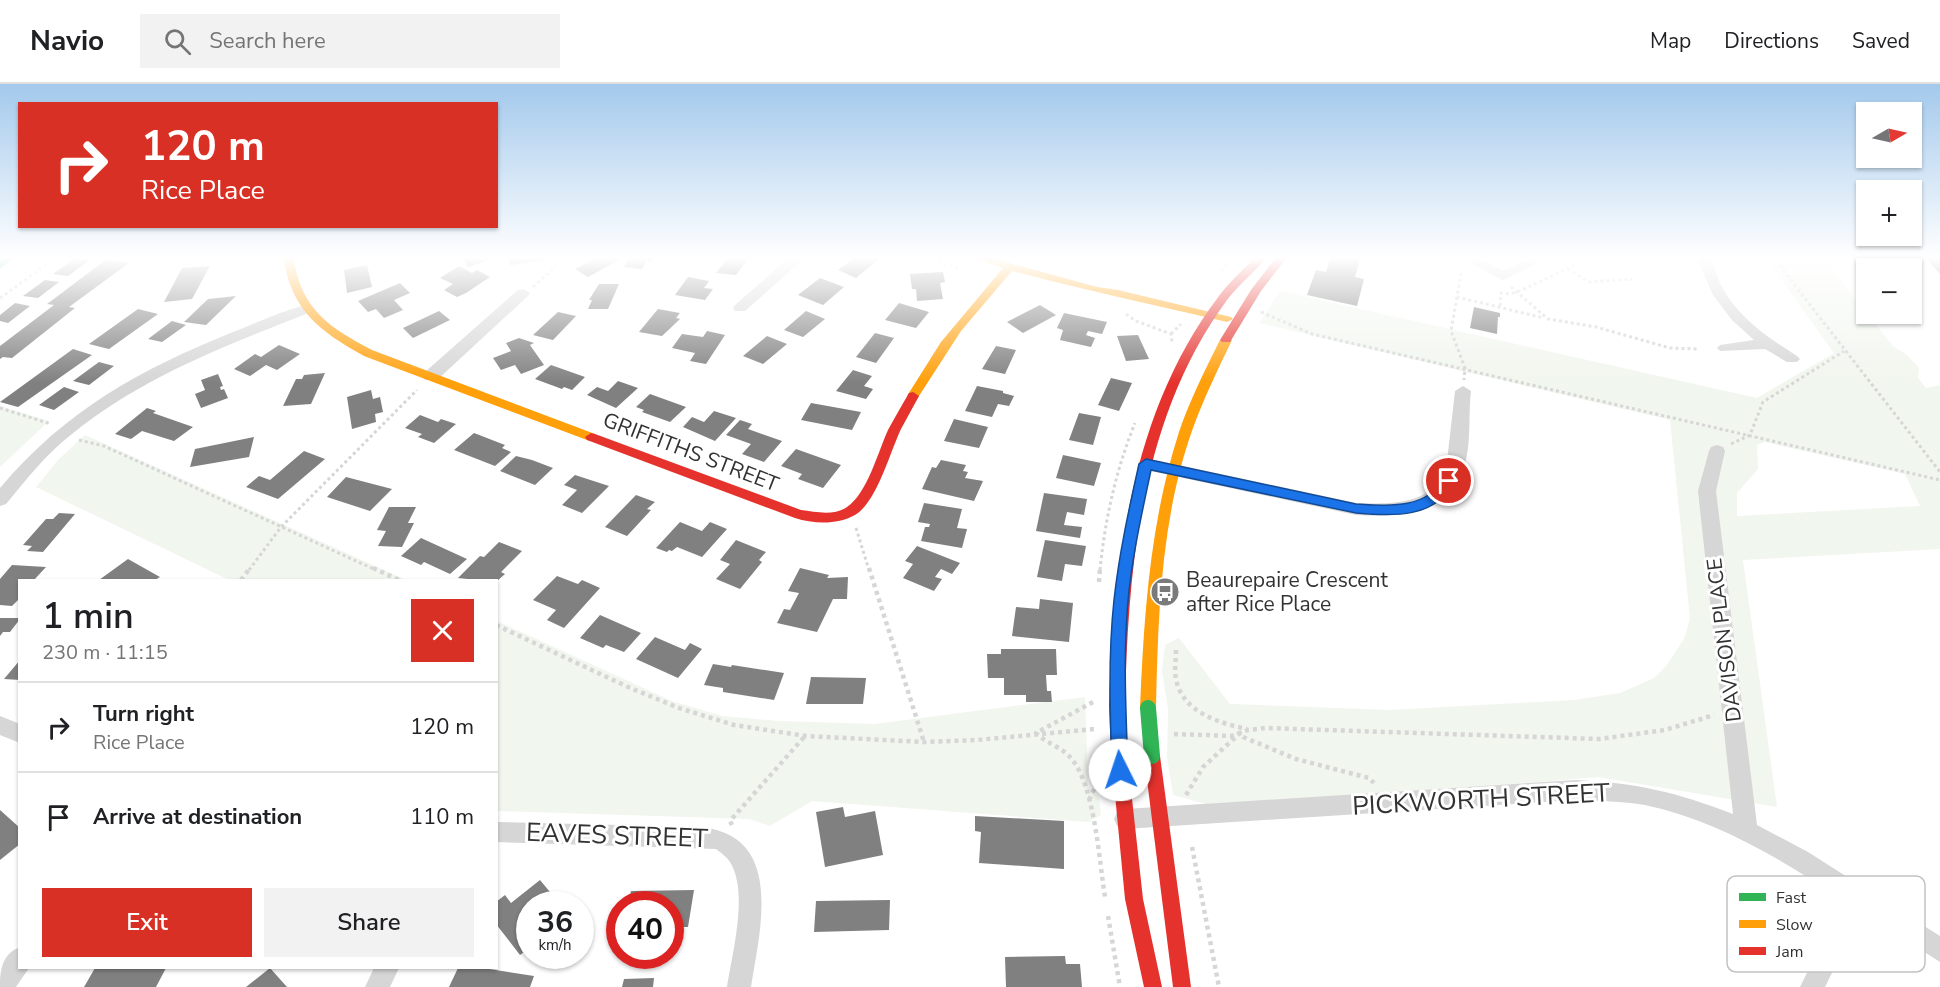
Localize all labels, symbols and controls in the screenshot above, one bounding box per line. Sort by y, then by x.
search box [140,14,560,68]
text: Navio [30,22,104,60]
icon: search [161,25,194,58]
text: Search here [209,26,326,56]
text: Map [1650,27,1691,55]
text: Directions [1724,27,1819,55]
text: Saved [1852,27,1910,55]
north arrow [1856,102,1922,168]
map controls [1856,102,1922,324]
text: 120 m [141,118,265,175]
icon: right [42,126,120,204]
text: Rice Place [141,172,265,209]
button: + [1856,180,1922,246]
button: − [1856,258,1922,324]
street label: GRIFFITHS STREET [599,406,783,499]
pin [1423,455,1474,506]
icon: arrive [1432,464,1465,497]
street label: DAVISON PLACE [1700,556,1748,724]
place label: Beaurepaire Crescent after Rice Place [1186,566,1388,618]
bus stop icon: Beaurepaire Crescent after Rice Place [1149,576,1181,608]
text: 1 min [42,592,134,641]
button: close [411,599,474,662]
text: 230 m · 11:15 [42,639,168,666]
text: Turn right [93,699,194,729]
icon: right [42,711,75,744]
text: 120 m [410,712,474,742]
text: Rice Place [93,729,185,756]
position arrow [1088,738,1152,802]
street label: PICKWORTH STREET [1351,775,1611,824]
icon: arrive [42,801,75,834]
text: Arrive at destination [93,802,302,832]
text: 110 m [410,802,474,832]
street label: EAVES STREET [525,815,709,856]
legend [1727,876,1925,972]
text: Fast [1776,887,1807,909]
button: Exit [42,888,252,957]
button: Share [264,888,474,957]
speed limit sign: 40 [606,891,684,969]
text: 36 [537,902,573,943]
text: Slow [1776,914,1813,936]
text: km/h [538,935,572,955]
text: Jam [1775,941,1803,963]

